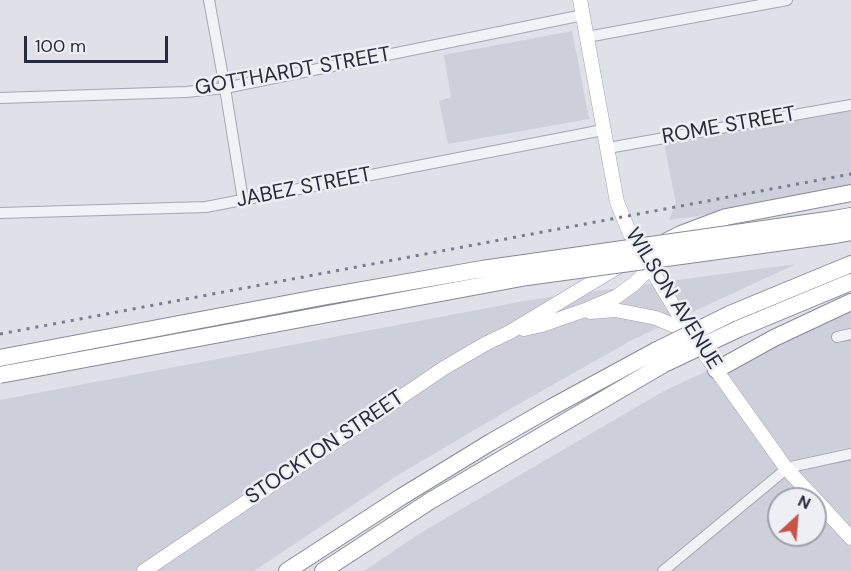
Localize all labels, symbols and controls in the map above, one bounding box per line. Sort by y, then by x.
scale bar [27,24,171,62]
text: 100 m [35,34,86,58]
street label: GOTTHARDT STREET [193,42,393,102]
street label: ROME STREET [660,102,798,150]
street label: JABEZ STREET [234,163,374,213]
street label: WILSON AVENUE [619,224,727,374]
street label: STOCKTON STREET [241,386,409,510]
north arrow [767,487,827,547]
text: N [794,490,814,514]

